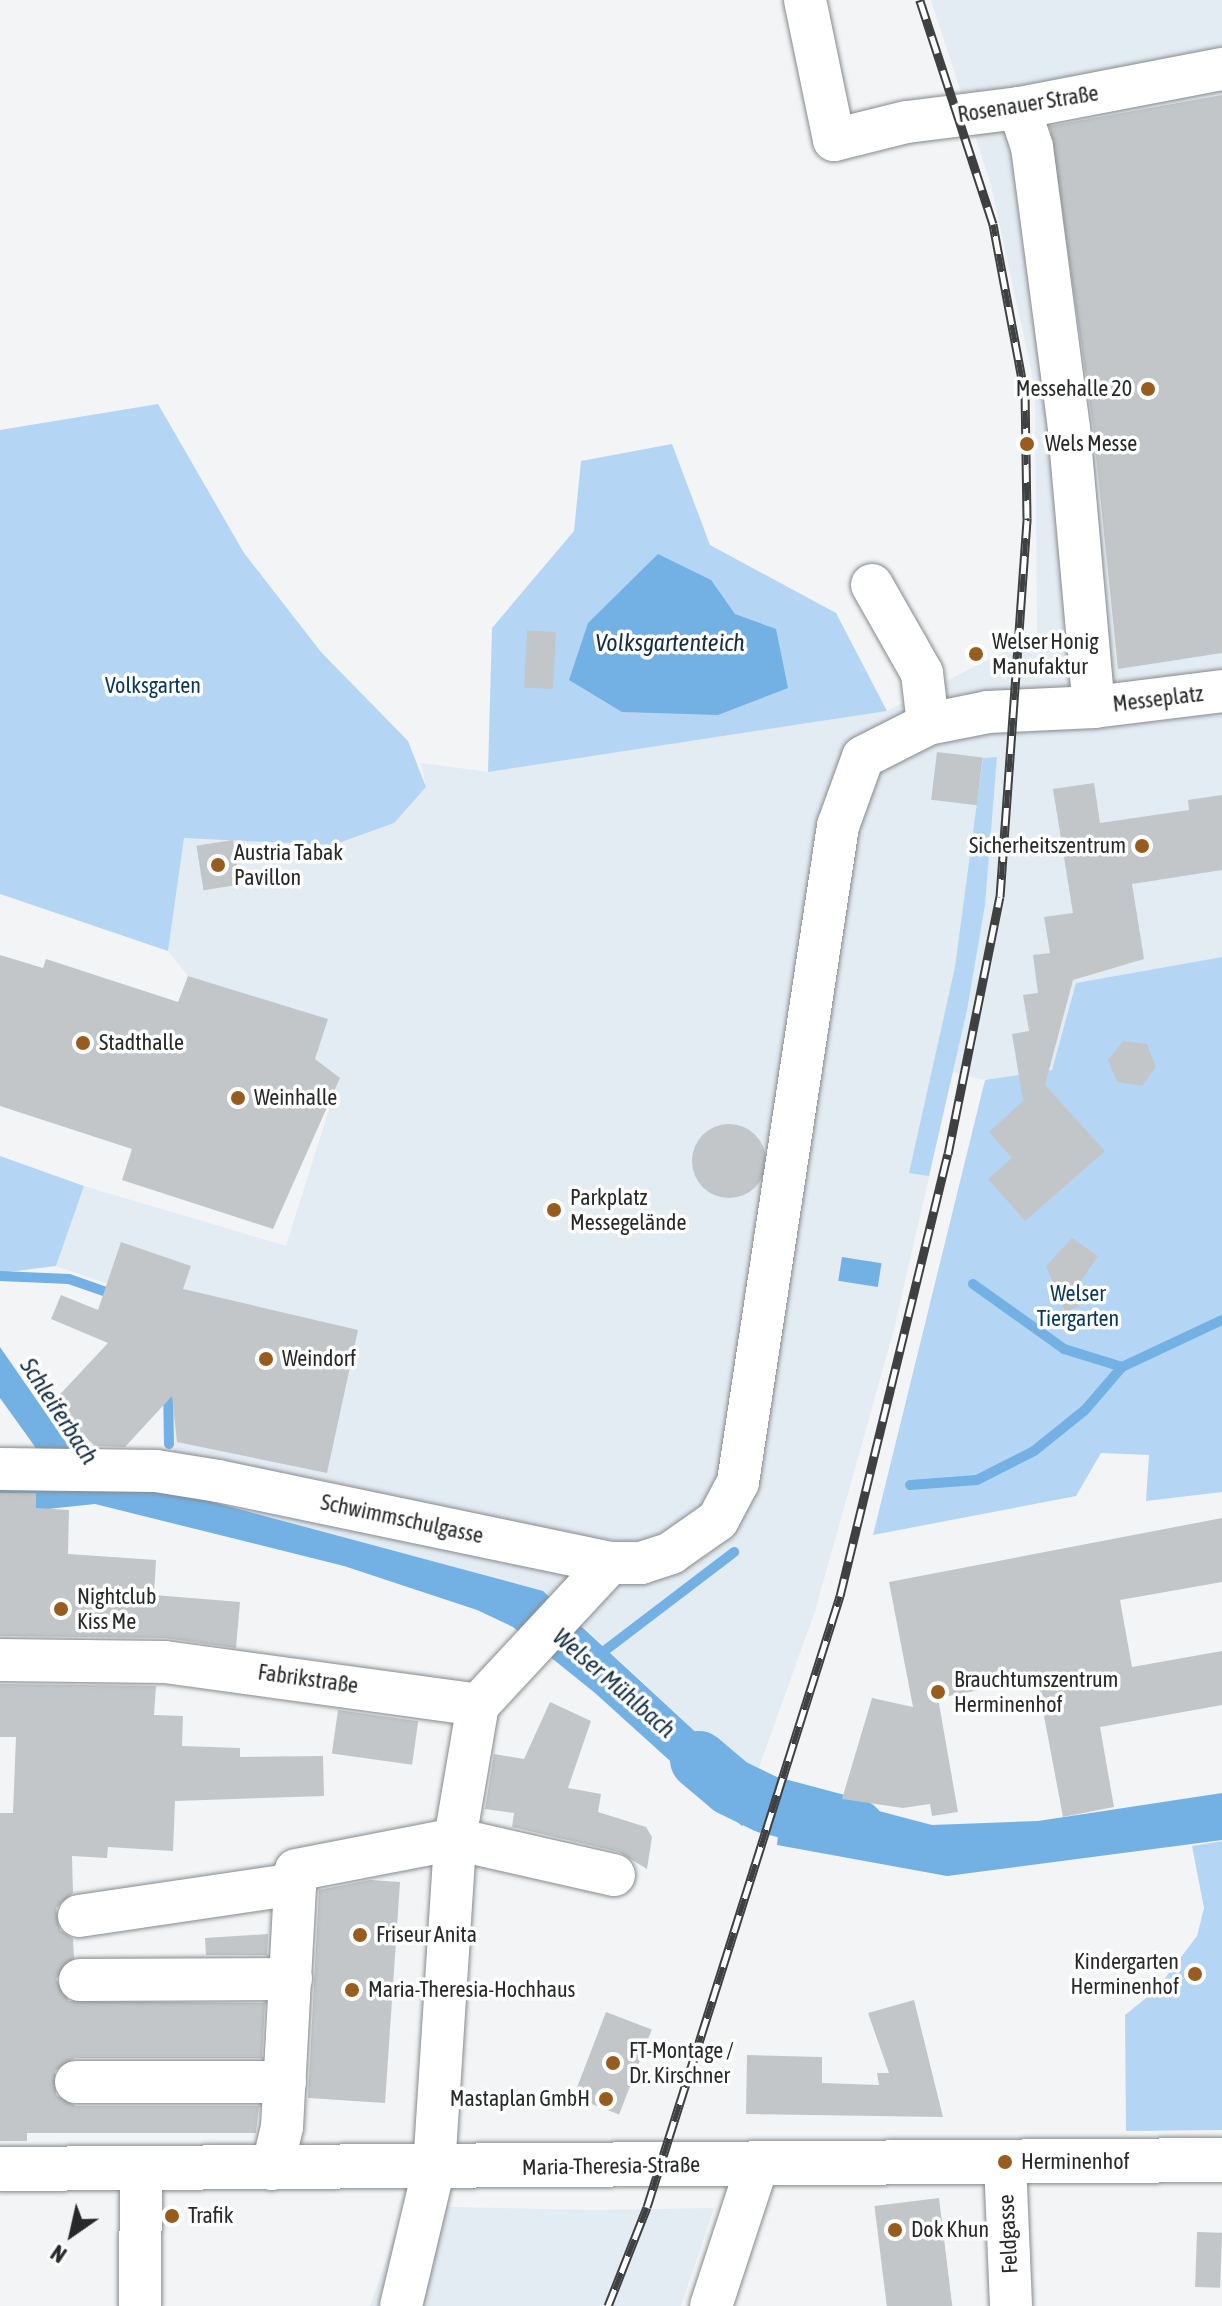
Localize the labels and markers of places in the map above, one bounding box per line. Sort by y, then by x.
place label: Messehalle 20 [1016,376,1132,402]
marker: Messehalle 20 [1139,380,1157,398]
place label: Wels Messe [1045,431,1137,457]
marker: Wels Messe [1016,433,1038,455]
place label: Welser Honig Manufaktur [992,628,1099,680]
marker: Welser Honig Manufaktur [967,645,985,663]
place label: Sicherheitszentrum [969,833,1126,859]
marker: Sicherheitszentrum [1133,837,1151,855]
place label: Austria Tabak Pavillon [234,839,343,890]
marker: Austria Tabak Pavillon [209,856,227,874]
place label: Stadthalle [99,1030,184,1056]
marker: Stadthalle [74,1034,92,1052]
place label: Weinhalle [254,1085,337,1111]
marker: Weinhalle [229,1089,247,1107]
place label: Parkplatz Messegelände [570,1184,686,1236]
marker: Parkplatz Messegelände [545,1201,563,1219]
place label: Weindorf [282,1346,356,1372]
marker: Weindorf [257,1350,275,1368]
place label: Nightclub Kiss Me [77,1583,156,1634]
marker: Nightclub Kiss Me [52,1600,70,1618]
place label: Brauchtumszentrum Herminenhof [954,1666,1118,1718]
marker: Brauchtumszentrum Herminenhof [929,1683,947,1701]
place label: Friseur Anita [376,1922,477,1948]
marker: Friseur Anita [351,1926,369,1944]
place label: Kindergarten Herminenhof [1070,1948,1179,2000]
marker: Kindergarten Herminenhof [1186,1965,1204,1983]
place label: Maria-Theresia-Hochhaus [368,1977,575,2003]
marker: Maria-Theresia-Hochhaus [343,1981,361,1999]
place label: FT-Montage / Dr. Kirschner [629,2037,734,2088]
marker: FT-Montage / Dr. Kirschner [604,2054,622,2072]
place label: Mastaplan GmbH [450,2086,590,2112]
marker: Mastaplan GmbH [597,2090,615,2108]
place label: Herminenhof [1021,2149,1130,2175]
marker: Herminenhof [996,2153,1014,2171]
place label: Trafik [188,2203,233,2229]
marker: Trafik [163,2207,181,2225]
place label: Dok Khun [911,2217,989,2243]
marker: Dok Khun [886,2221,904,2239]

